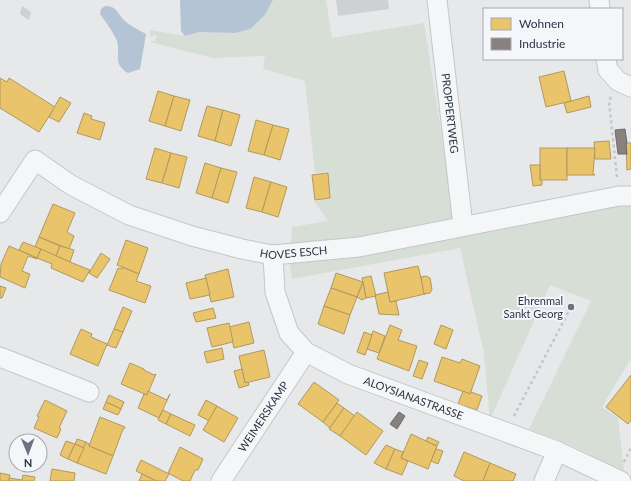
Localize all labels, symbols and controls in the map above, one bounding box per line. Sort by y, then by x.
legend [483,8,623,60]
text: Wohnen [519,16,564,31]
text: Industrie [519,36,565,51]
street label: PROPPERTWEG [439,72,462,154]
street label: HOVES ESCH [259,243,328,262]
place label: Ehrenmal Sankt Georg [504,294,563,320]
marker: Ehrenmal Sankt Georg [566,302,576,312]
street label: ALOYSIANASTRASSE [362,373,465,422]
street label: WEIMERSKAMP [235,378,291,454]
north arrow [8,433,48,473]
text: N [24,457,33,470]

